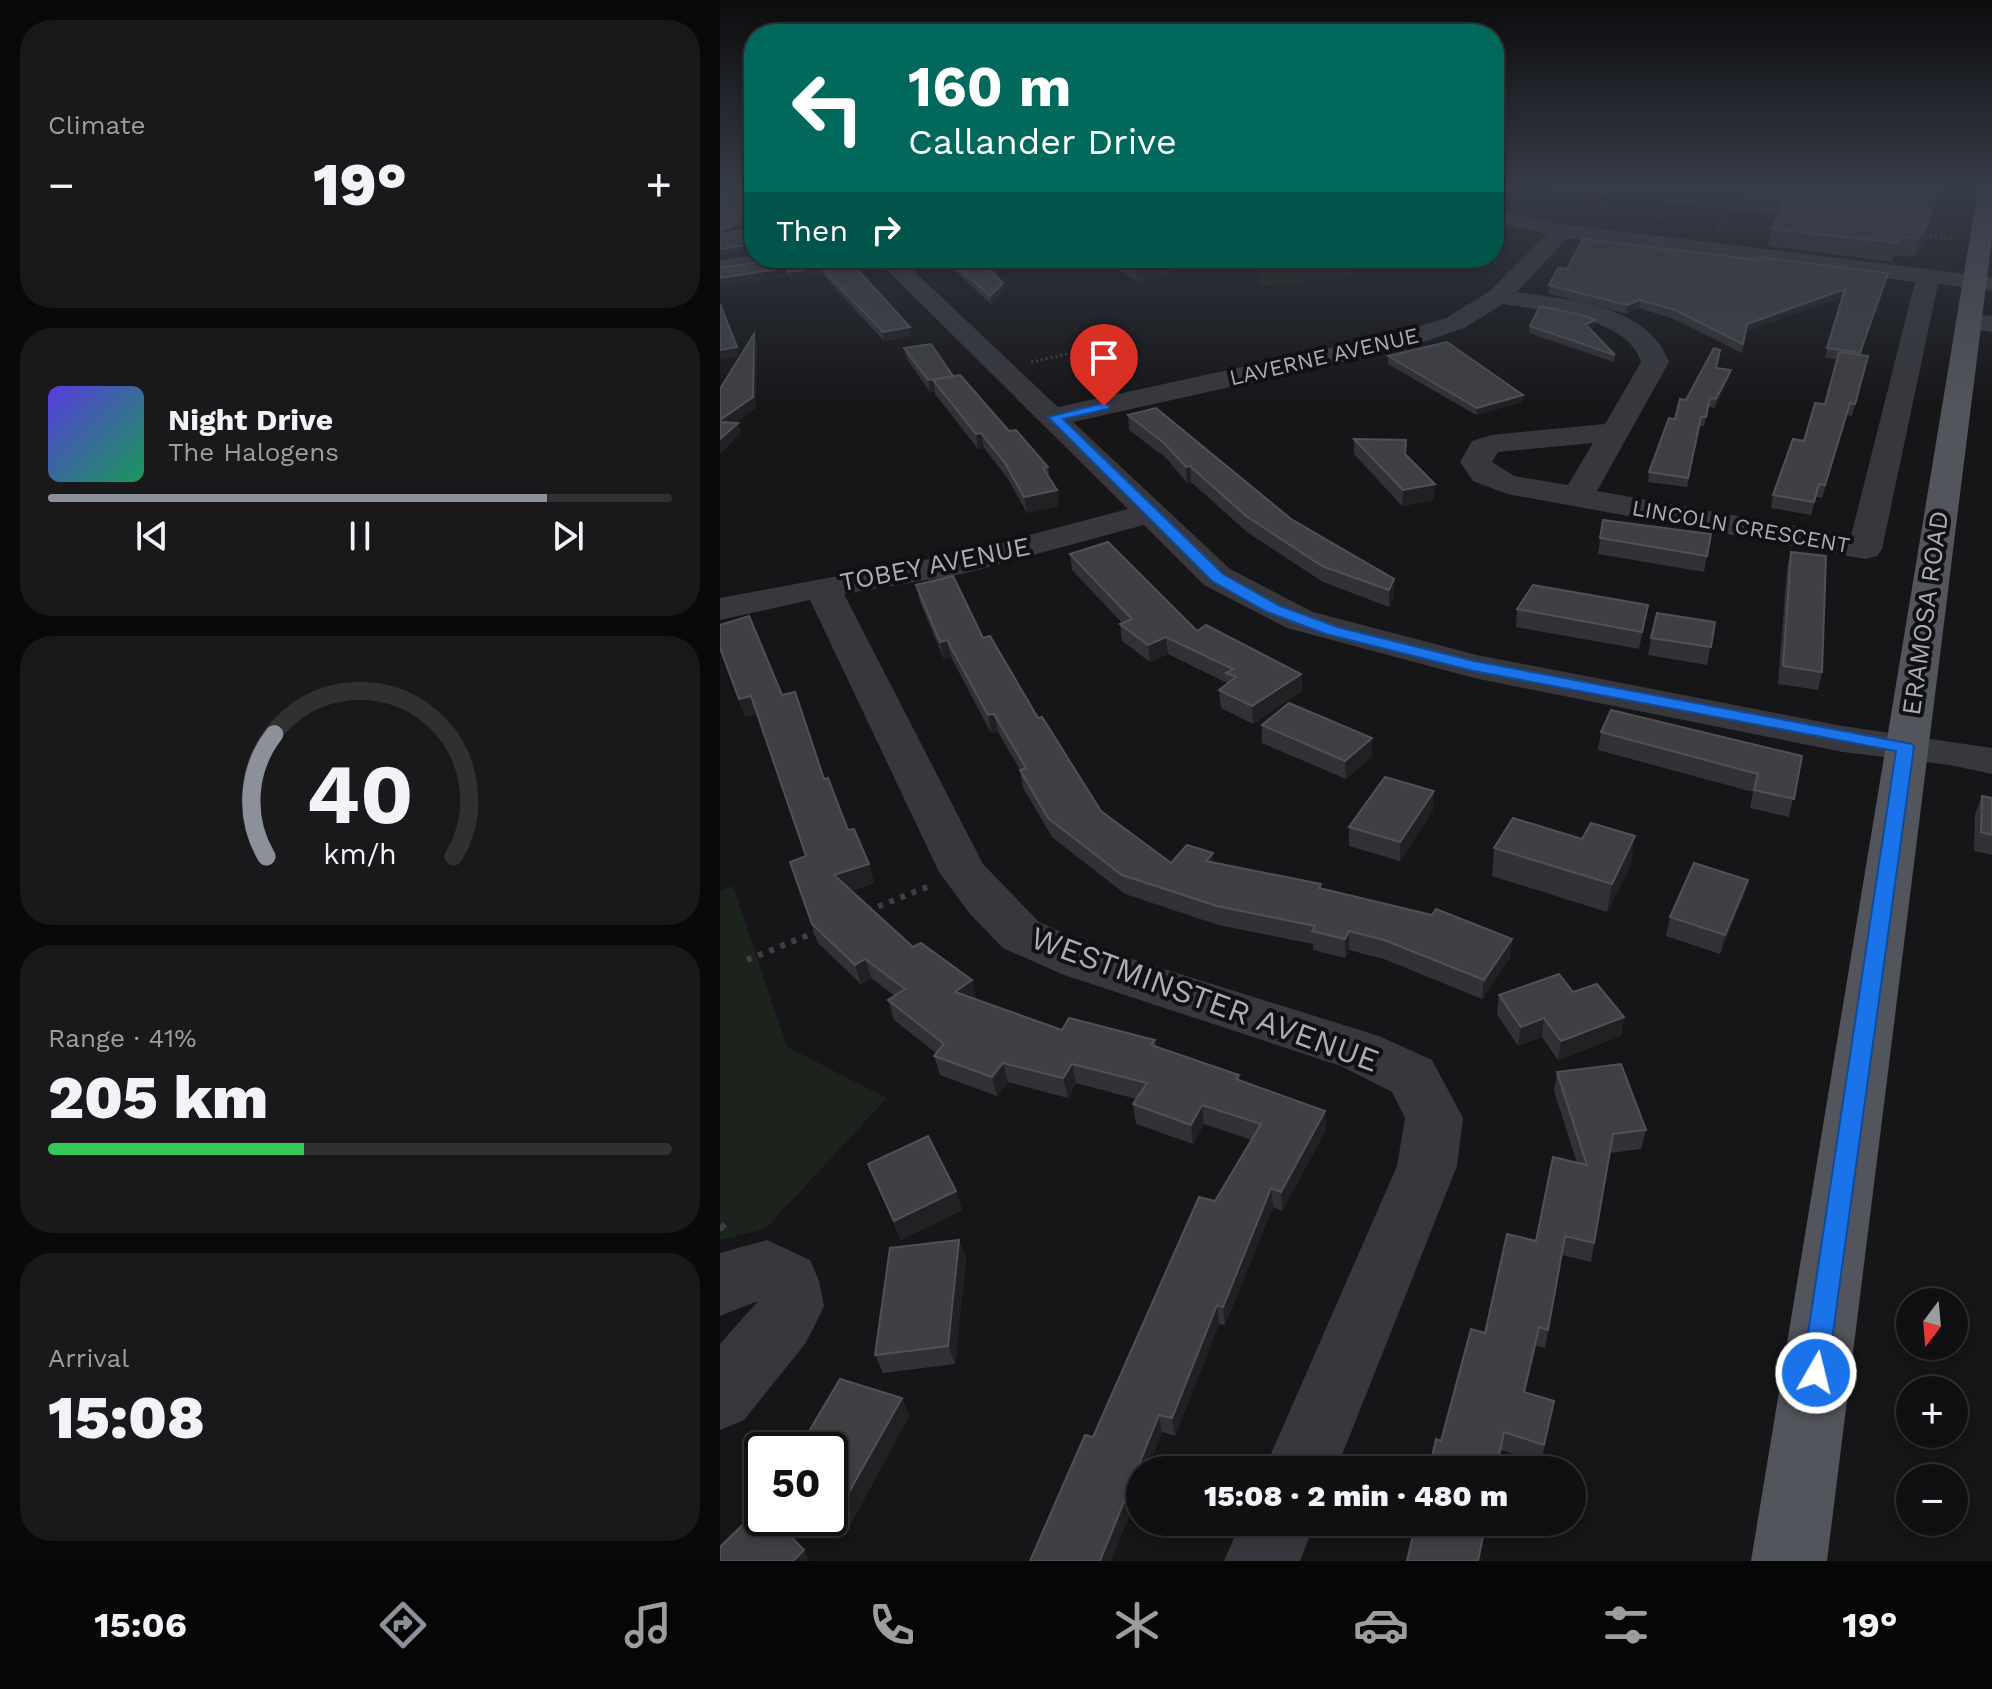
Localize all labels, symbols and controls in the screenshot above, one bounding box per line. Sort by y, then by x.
text: 160 m [908,54,1071,120]
icon: left [776,56,880,160]
text: Climate [48,110,146,140]
text: Callander Drive [908,121,1177,163]
text: 19° [313,149,407,220]
text: − [48,159,75,211]
text: + [645,159,672,211]
icon: right [864,208,908,252]
text: Then [776,213,848,248]
street label: LAVERNE AVENUE [1227,323,1421,390]
pin [1070,324,1138,406]
icon: arrive [1082,336,1126,380]
text: Night Drive [168,402,333,437]
text: The Halogens [168,437,339,467]
street label: LINCOLN CRESCENT [1630,495,1852,558]
street label: ERAMOSA ROAD [1896,509,1954,717]
icon: previous [130,514,174,558]
icon: pause [338,514,382,558]
icon: next [546,514,590,558]
street label: TOBEY AVENUE [837,531,1033,597]
text: 40 [306,745,414,842]
text: km/h [323,837,397,871]
street label: WESTMINSTER AVENUE [1026,918,1384,1080]
text: Range · 41% [48,1023,196,1053]
text: 205 km [48,1062,268,1133]
north arrow [1896,1288,1968,1360]
map controls [1896,1288,1968,1536]
position arrow [1774,1331,1858,1415]
text: Arrival [48,1343,129,1373]
button: + [1896,1376,1968,1448]
text: 15:08 [48,1382,205,1453]
speed limit sign: 50 [744,1432,848,1536]
button: − [1896,1464,1968,1536]
text: 15:08 · 2 min · 480 m [1204,1478,1508,1513]
icon: directions [375,1597,431,1653]
icon: music [620,1597,676,1653]
icon: phone [864,1597,920,1653]
icon: climate [1109,1597,1165,1653]
icon: car [1353,1597,1409,1653]
icon: filters [1598,1597,1654,1653]
text: 15:06 [94,1604,187,1646]
text: 19° [1842,1604,1898,1646]

